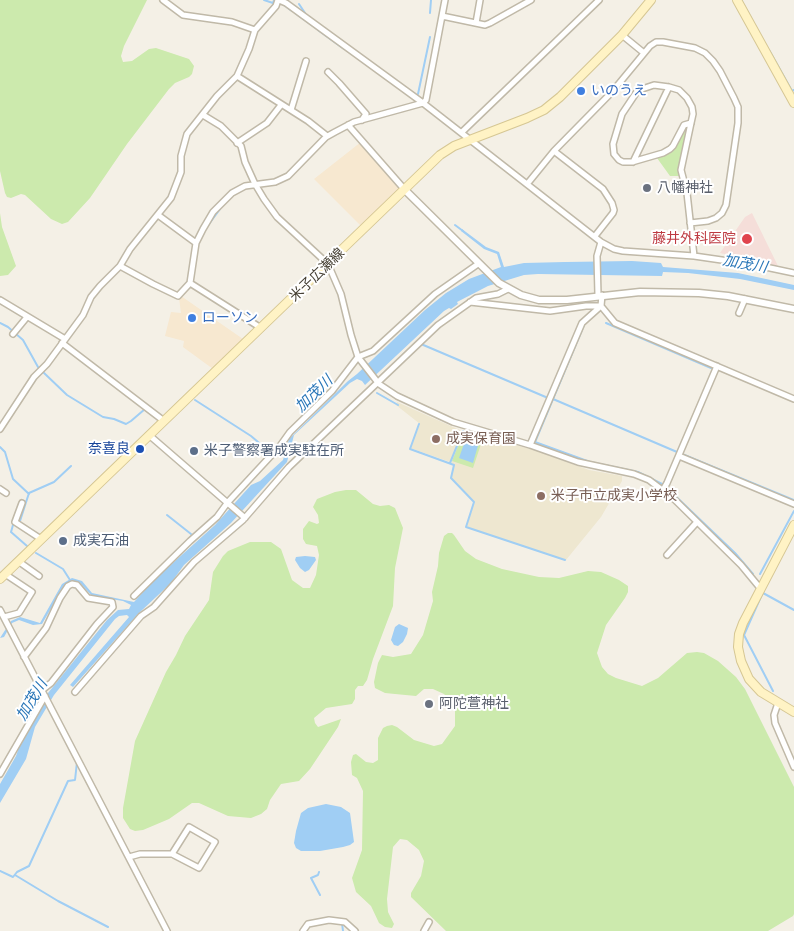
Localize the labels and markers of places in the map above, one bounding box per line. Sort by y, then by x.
place label: いのうえ [591,83,647,99]
marker: いのうえ [575,85,587,97]
place label: 八幡神社 [657,180,713,196]
marker: 八幡神社 [641,182,653,194]
place label: 藤井外科医院 [652,231,736,247]
marker: 藤井外科医院 [740,232,754,246]
place label: ローソン [202,310,258,326]
marker: ローソン [186,312,198,324]
place label: 成実保育園 [446,431,516,447]
marker: 成実保育園 [430,433,442,445]
place label: 奈喜良 [88,441,130,457]
marker: 奈喜良 [134,443,146,455]
place label: 米子警察署成実駐在所 [204,443,344,459]
marker: 米子警察署成実駐在所 [188,445,200,457]
place label: 米子市立成実小学校 [551,488,677,504]
marker: 米子市立成実小学校 [535,490,547,502]
place label: 成実石油 [73,533,129,549]
marker: 成実石油 [57,535,69,547]
place label: 阿陀萱神社 [439,696,509,712]
marker: 阿陀萱神社 [423,698,435,710]

